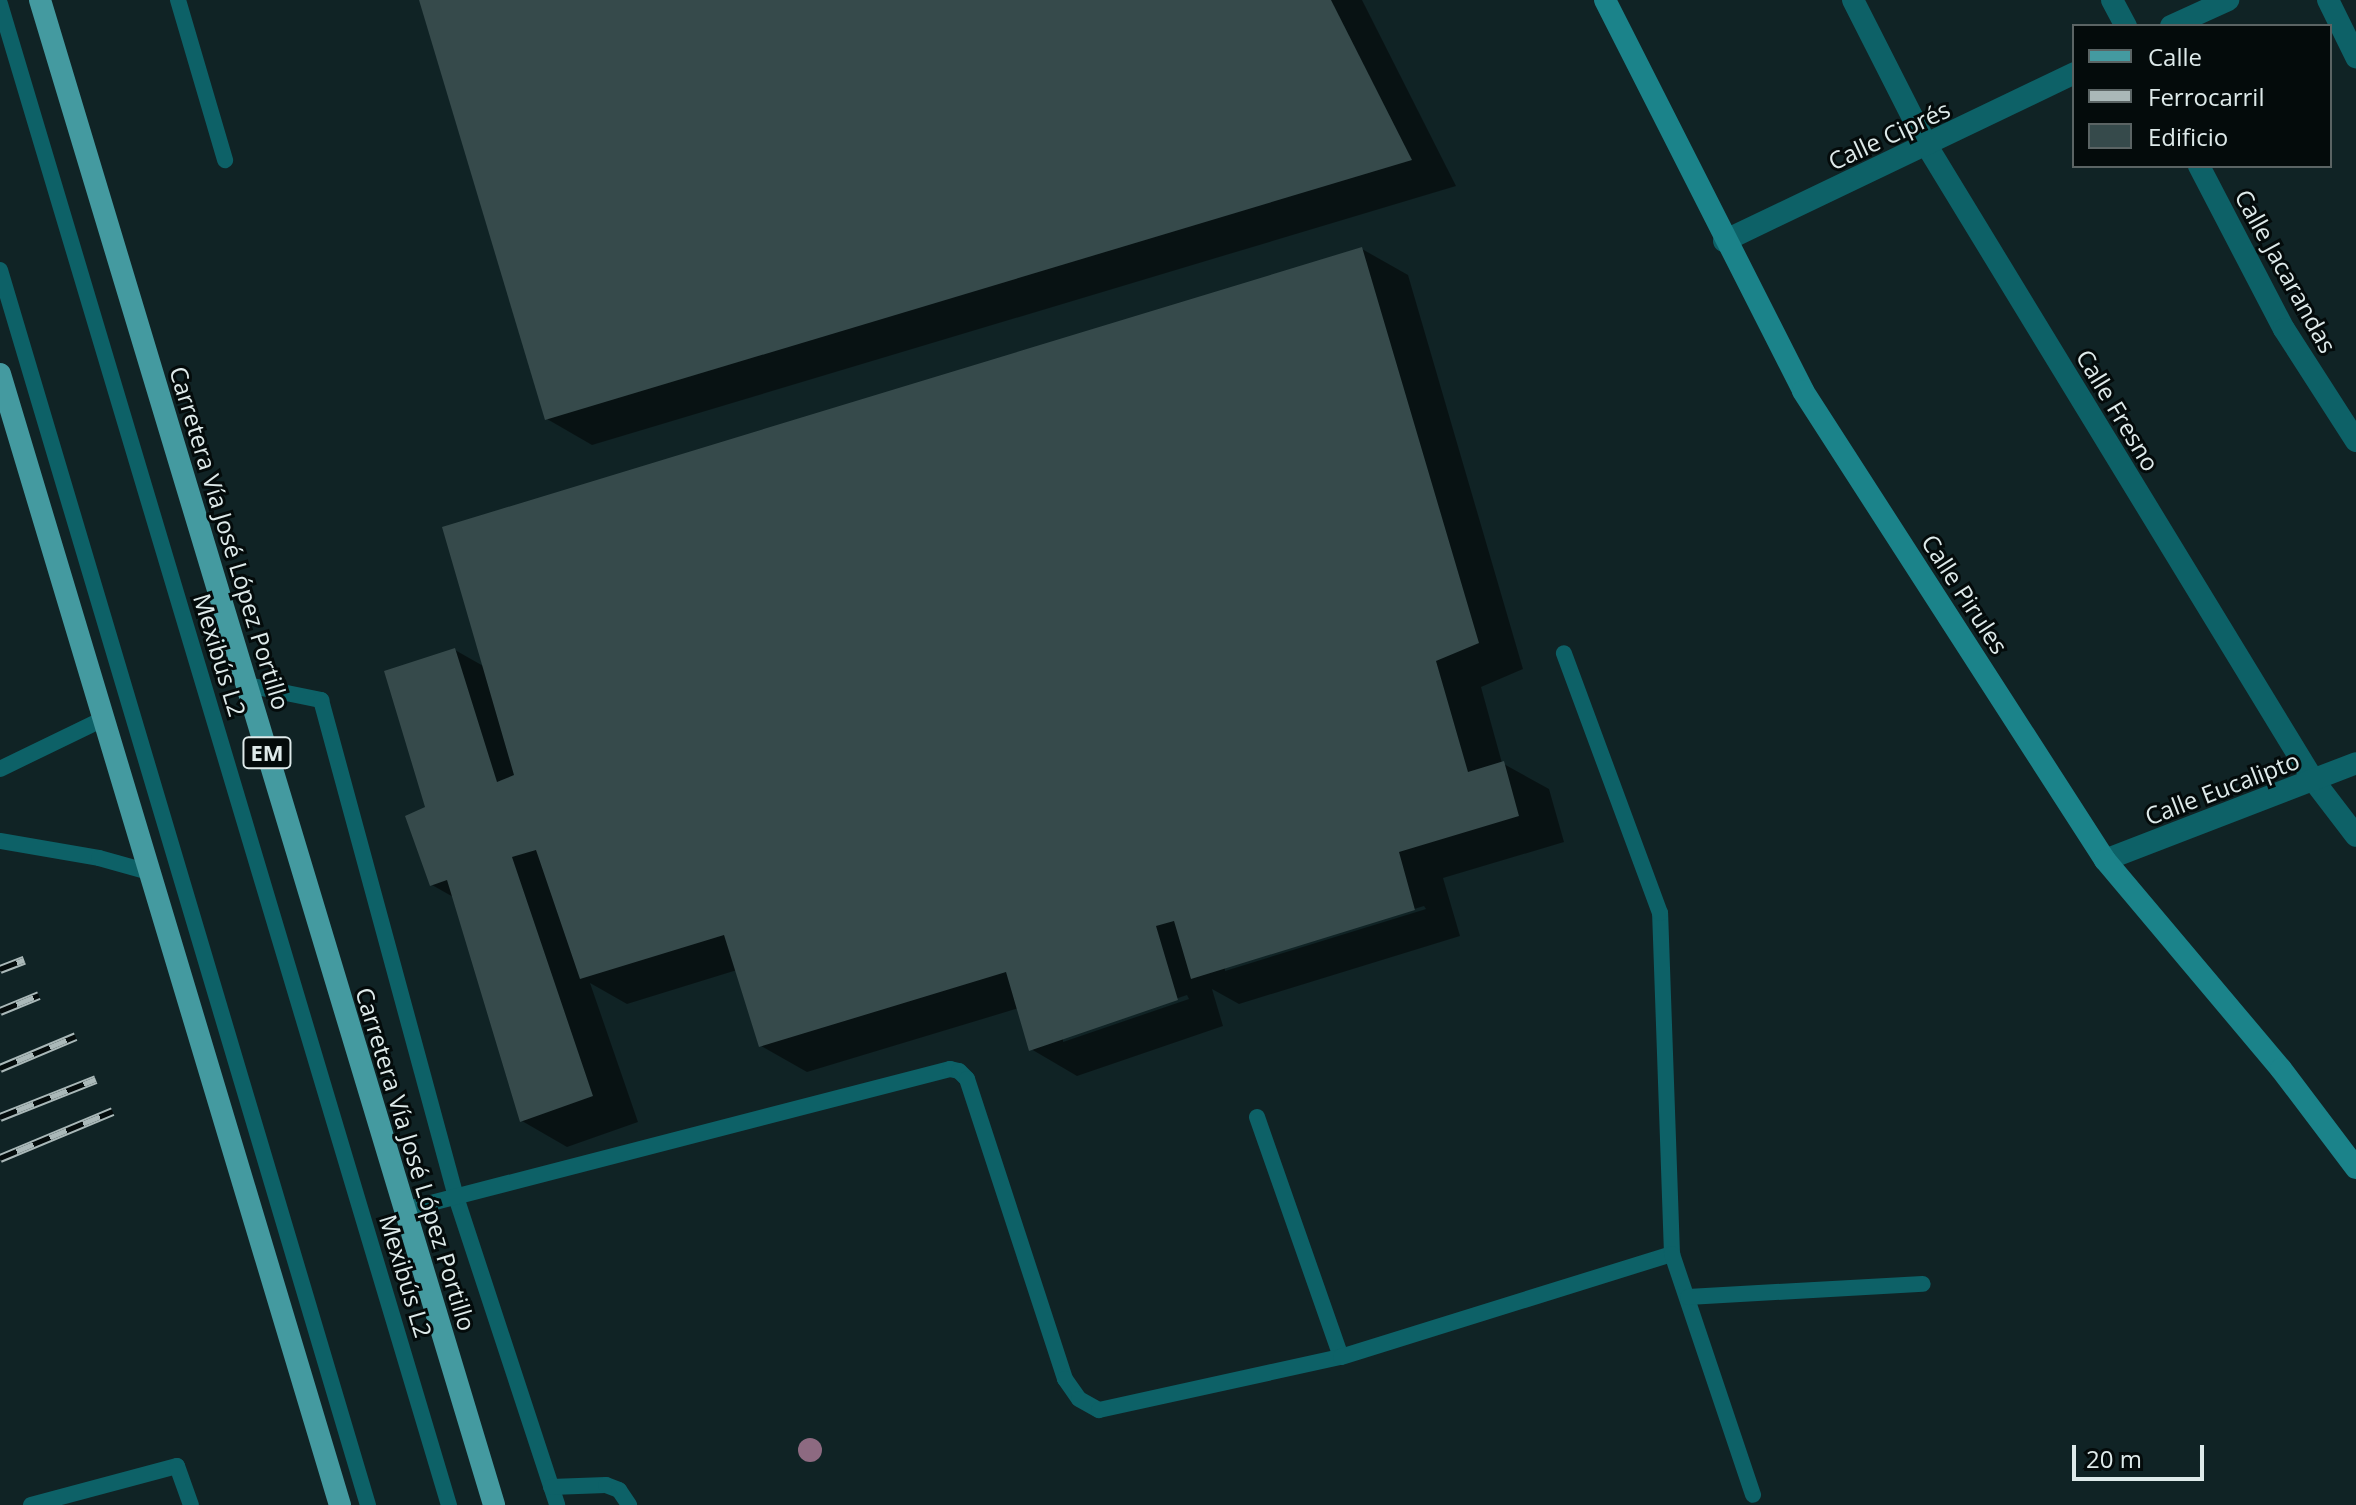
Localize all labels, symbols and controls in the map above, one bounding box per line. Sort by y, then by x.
legend [2072,24,2332,168]
text: Calle [2148,40,2202,73]
text: Ferrocarril [2148,80,2264,113]
street label: Calle Ciprés [1824,94,1954,176]
text: Edificio [2148,120,2228,153]
street label: Calle Jacarandas [2229,184,2343,358]
street label: Calle Fresno [2070,344,2166,476]
street label: Carretera Vía José López Portillo [164,363,296,713]
street label: Calle Pirules [1916,529,2014,659]
street label: Mexibús L2 [188,590,252,720]
road number: EM [241,735,293,771]
street label: Calle Eucalipto [2141,745,2303,831]
street label: Carretera Vía José López Portillo [350,984,482,1334]
street label: Mexibús L2 [374,1211,438,1341]
scale bar [2076,1429,2208,1479]
text: 20 m [2086,1442,2142,1475]

